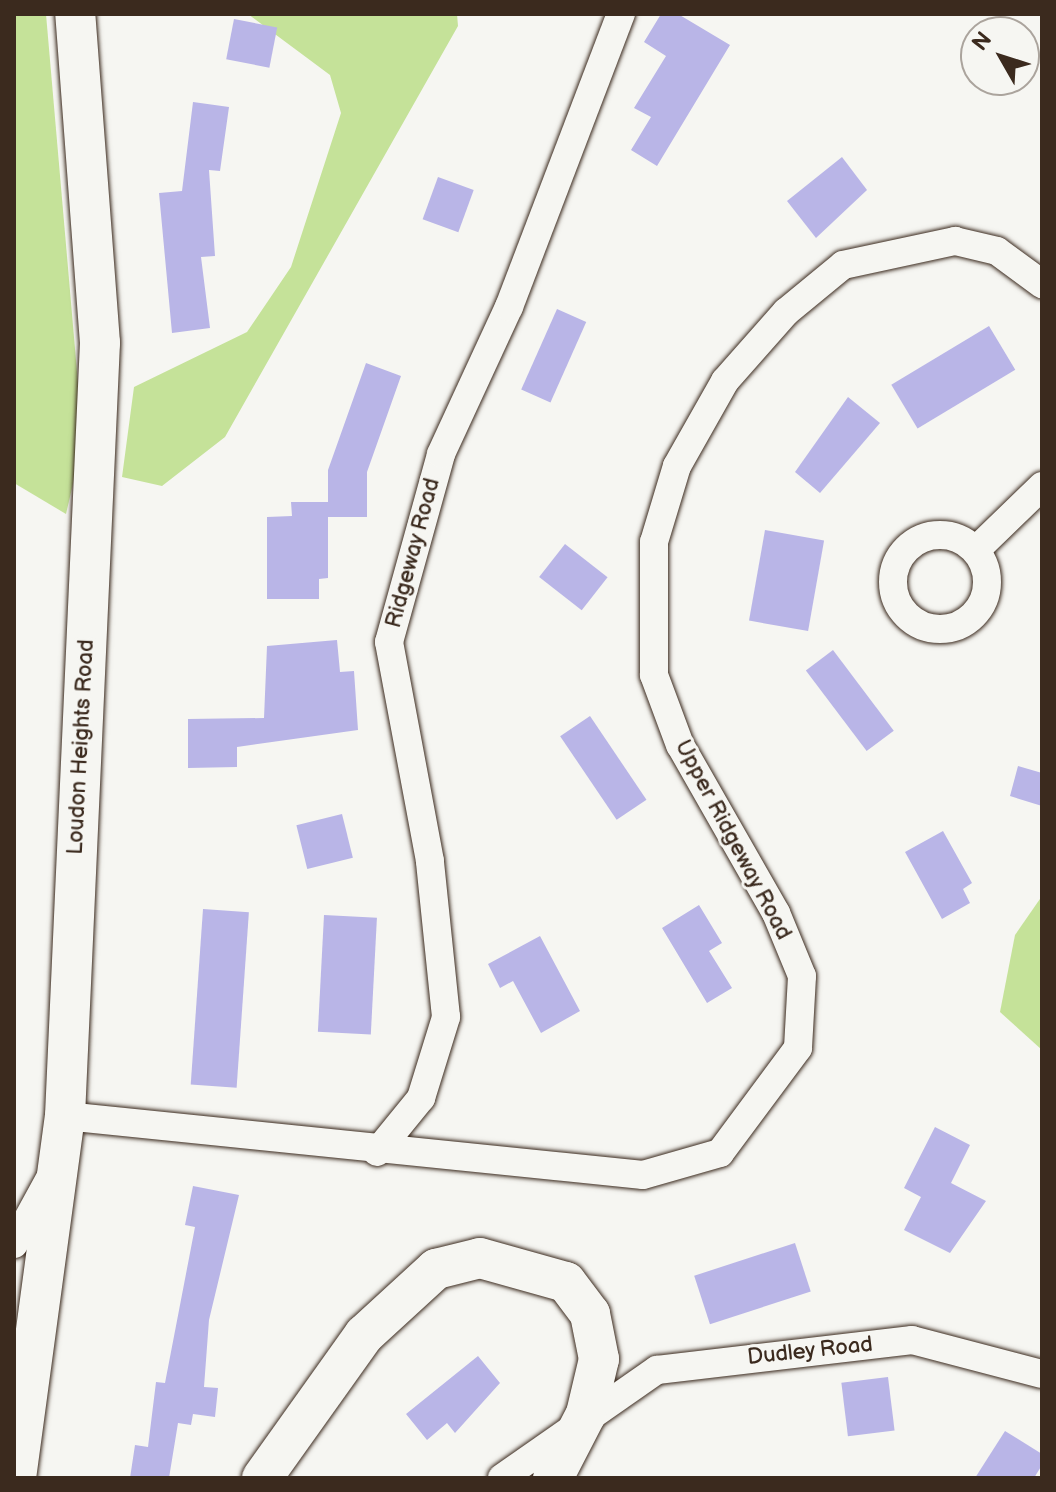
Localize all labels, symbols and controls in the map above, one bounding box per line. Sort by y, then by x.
north arrow [960,16,1040,96]
text: N [967,27,998,57]
street label: Ridgeway Road [380,475,446,631]
street label: Loudon Heights Road [62,639,100,855]
street label: Upper Ridgeway Road [669,735,797,945]
street label: Dudley Road [745,1331,875,1371]

